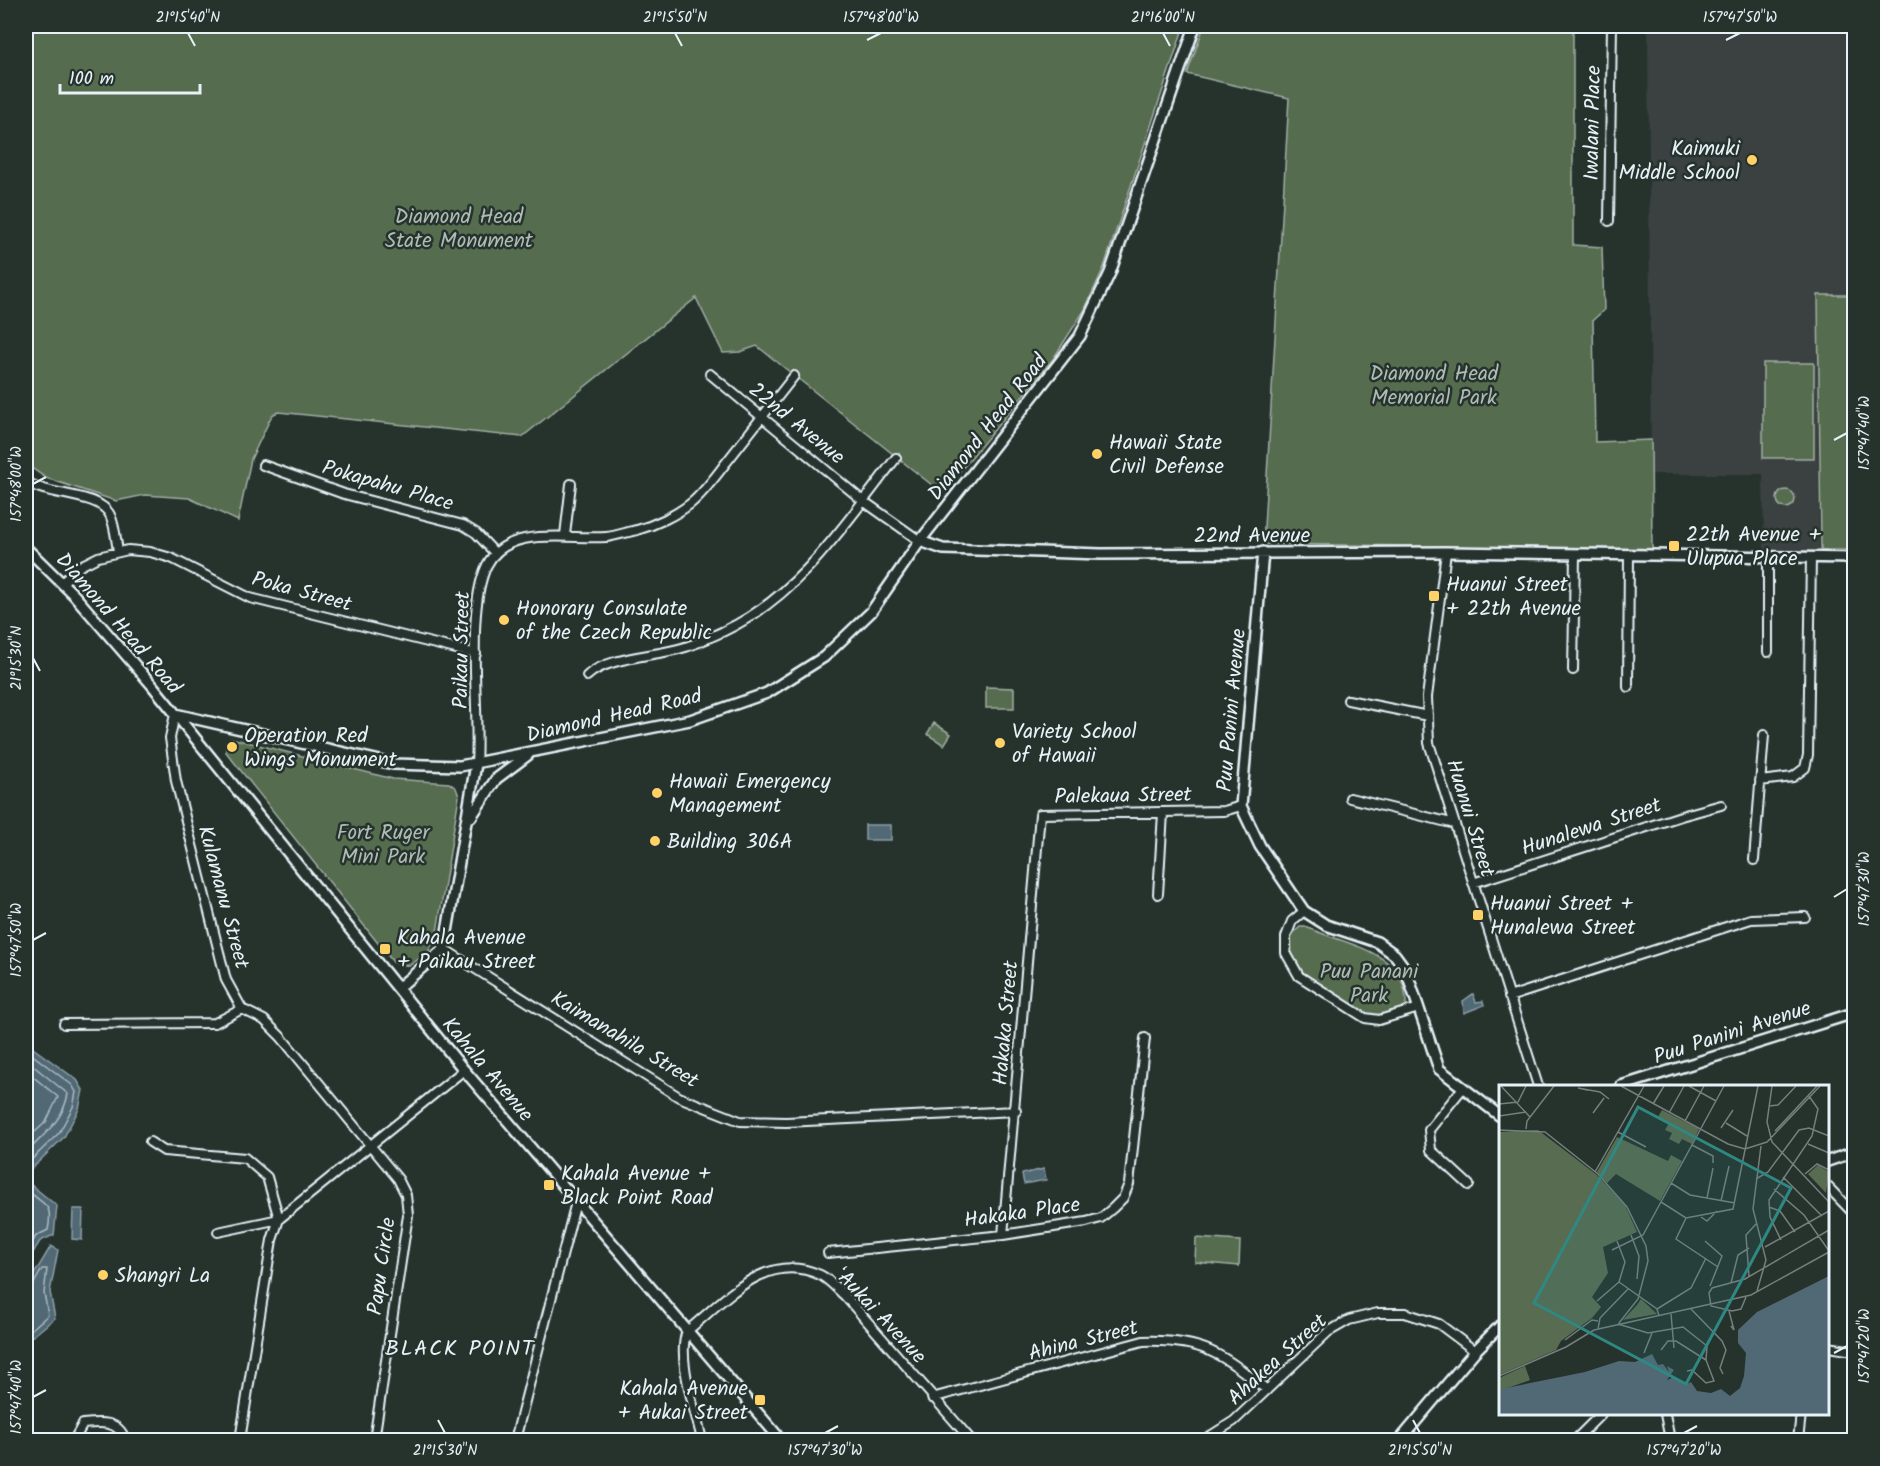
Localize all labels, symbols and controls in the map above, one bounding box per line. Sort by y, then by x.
text: 21°15'40"N [156,6,220,30]
text: 21°15'50"N [643,6,707,30]
text: 157°48'00"W [843,6,919,30]
text: 21°16'00"N [1131,6,1195,30]
text: 157°47'50"W [1703,6,1777,30]
scale bar [60,57,200,95]
text: 100 m [69,65,114,94]
street label: Iwalani Place [1576,65,1611,181]
place label: Kaimuki Middle School [1619,133,1741,190]
marker: Kaimuki Middle School [1745,153,1759,167]
park label: Diamond Head State Monument [385,201,534,258]
street label: Diamond Head Road [920,347,1057,509]
park label: Diamond Head Memorial Park [1370,358,1499,415]
street label: 22nd Avenue [740,375,852,474]
text: 157°47'40"W [1853,395,1877,470]
place label: Hawaii State Civil Defense [1109,427,1224,484]
text: 157°48'00"W [5,446,29,522]
marker: Hawaii State Civil Defense [1090,447,1104,461]
street label: Pokapahu Place [318,452,458,521]
place label: 22th Avenue + Ulupua Place [1686,519,1821,576]
street label: 22nd Avenue [1194,520,1311,553]
marker: 22th Avenue + Ulupua Place [1667,539,1681,553]
street label: Diamond Head Road [47,546,189,703]
street label: Poka Street [248,563,356,622]
place label: Huanui Street + 22th Avenue [1446,569,1582,626]
marker: Huanui Street + 22th Avenue [1427,589,1441,603]
street label: Paikau Street [445,590,480,709]
place label: Honorary Consulate of the Czech Republic [516,593,712,650]
marker: Honorary Consulate of the Czech Republic [497,613,511,627]
text: 21°15'30"N [5,626,29,690]
street label: Puu Panini Avenue [1209,627,1256,793]
street label: Diamond Head Road [523,680,706,753]
place label: Variety School of Hawaii [1012,716,1137,773]
place label: Operation Red Wings Monument [244,720,398,777]
marker: Variety School of Hawaii [993,736,1007,750]
marker: Operation Red Wings Monument [225,740,239,754]
street label: Huanui Street [1436,755,1503,882]
place label: Hawaii Emergency Management [669,766,831,823]
street label: Palekaua Street [1054,779,1193,814]
marker: Hawaii Emergency Management [650,786,664,800]
street label: Hunalewa Street [1517,789,1667,866]
park label: Fort Ruger Mini Park [337,817,430,874]
street label: Kulamanu Street [188,822,258,974]
place label: Building 306A [667,826,793,859]
marker: Building 306A [648,834,662,848]
text: 157°47'30"W [1853,851,1877,926]
place label: Huanui Street + Hunalewa Street [1490,888,1636,945]
text: 157°47'50"W [5,903,29,977]
marker: Huanui Street + Hunalewa Street [1471,908,1485,922]
place label: Kahala Avenue + Paikau Street [397,922,537,979]
marker: Kahala Avenue + Paikau Street [378,942,392,956]
park label: Puu Panani Park [1320,956,1419,1013]
street label: Hakaka Street [985,959,1028,1087]
street label: Kaimanahila Street [544,983,705,1098]
street label: Puu Panini Avenue [1649,992,1816,1074]
street label: Kahala Avenue [433,1010,541,1130]
inset map [1499,1085,1829,1415]
place label: Kahala Avenue + Black Point Road [561,1158,713,1215]
marker: Kahala Avenue + Black Point Road [542,1178,556,1192]
street label: Hakaka Place [962,1189,1083,1238]
street label: Papu Circle [359,1215,406,1317]
place label: Shangri La [115,1260,210,1293]
street label: ʻAukai Avenue [826,1260,934,1372]
marker: Shangri La [96,1268,110,1282]
street label: Ahakea Street [1221,1306,1336,1414]
text: 157°47'20"W [1853,1308,1877,1384]
street label: Ahina Street [1025,1312,1142,1371]
district label: BLACK POINT [385,1332,536,1367]
text: 157°47'40"W [5,1359,29,1434]
place label: Kahala Avenue + Aukai Street [618,1373,749,1430]
marker: Kahala Avenue + Aukai Street [753,1393,767,1407]
text: 21°15'30"N [413,1439,477,1463]
text: 157°47'30"W [788,1439,863,1463]
text: 21°15'50"N [1388,1439,1452,1463]
text: 157°47'20"W [1646,1439,1722,1463]

